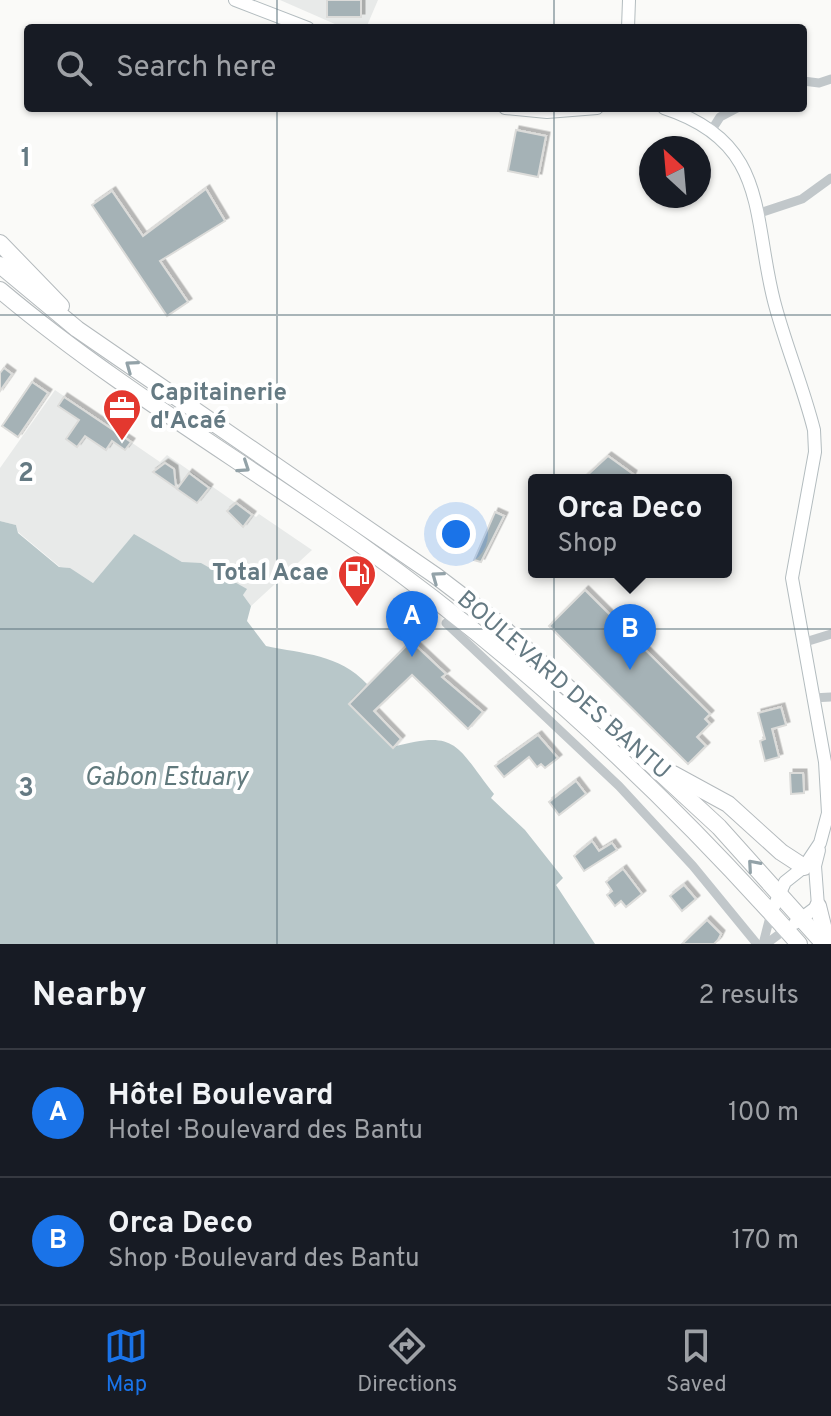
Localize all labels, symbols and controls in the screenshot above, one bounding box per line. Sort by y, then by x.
search box [24,24,807,112]
icon: search [52,46,96,90]
text: Search here [116,50,276,87]
north arrow [639,136,711,208]
text: 1 [21,143,31,176]
one-way arrow [125,362,139,376]
place label: Capitainerie d'Acaé [150,379,287,437]
office icon: Capitainerie d'Acaé [101,387,143,442]
one-way arrow [236,457,250,472]
text: 2 [18,458,34,491]
popup [528,474,732,578]
text: Orca Deco [558,491,703,528]
your location [436,514,476,554]
text: Shop [558,528,617,561]
fuel station icon: Total Acae [336,553,378,608]
place label: Total Acae [212,559,329,589]
one-way arrow [432,572,446,587]
street label: BOULEVARD DES BANTU [450,586,676,786]
pin: A [386,591,438,657]
pin: B [604,604,656,670]
water label: Gabon Estuary [84,762,250,795]
text: 3 [18,773,34,806]
one-way arrow [749,859,763,874]
text: Nearby [32,975,147,1018]
text: 2 results [699,980,799,1013]
text: Hôtel Boulevard [108,1078,334,1115]
text: A [49,1097,67,1130]
text: 100 m [728,1097,799,1130]
text: Hotel · Boulevard des Bantu [108,1115,423,1148]
text: Orca Deco [108,1206,253,1243]
text: B [49,1225,67,1258]
text: 170 m [732,1225,799,1258]
text: Shop · Boulevard des Bantu [108,1243,420,1276]
tab: Map [104,1324,148,1399]
tab: Directions [357,1324,457,1399]
tab: Saved [666,1324,727,1399]

